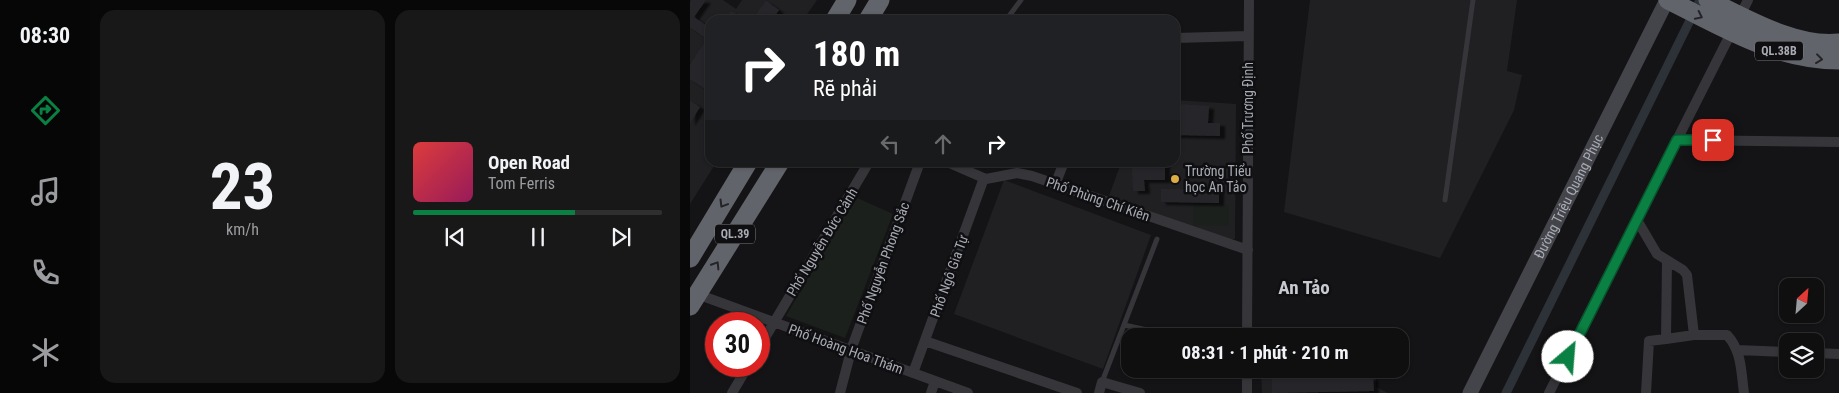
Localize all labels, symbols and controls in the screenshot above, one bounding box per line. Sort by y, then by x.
one-way arrow [1694,9,1703,19]
text: 08:30 [20,23,70,48]
text: 180 m [813,34,900,75]
icon: right [730,35,795,100]
road number: QL.38B [1755,41,1803,60]
one-way arrow [1815,53,1823,64]
street label: Phố Trương Định [1240,62,1256,154]
text: Rẽ phải [813,76,877,101]
icon: directions [28,93,63,128]
pin [1692,119,1734,161]
icon: arrive [1699,126,1727,154]
icon: left [876,130,904,158]
icon: ahead [929,130,957,158]
icon: right [982,130,1010,158]
street label: Đường Triệu Quang Phục [1531,131,1606,261]
text: 23 [210,149,275,225]
text: Open Road [488,151,570,174]
place label: Trường Tiểu học An Tảo [1185,163,1251,195]
marker: Trường Tiểu học An Tảo [1169,173,1181,185]
icon: music [28,174,63,209]
text: Tom Ferris [488,174,555,193]
street label: Phố Phùng Chí Kiên [1044,174,1152,224]
street label: Phố Nguyễn Đức Cảnh [783,185,861,299]
one-way arrow [719,199,729,208]
street label: Phố Nguyễn Phong Sắc [854,200,912,326]
text: km/h [226,220,259,239]
icon: previous [441,223,469,251]
icon: pause [524,223,552,251]
icon: next [607,223,635,251]
road number: QL.39 [715,224,755,243]
street label: Phố Ngô Gia Tự [927,233,971,319]
icon: phone [28,255,63,290]
one-way arrow [709,261,719,270]
district label: An Tảo [1278,276,1330,299]
north arrow [1779,278,1824,322]
map controls [1779,278,1824,378]
speed limit sign: 30 [705,312,770,377]
street label: Phố Hoàng Hoa Thám [787,321,905,377]
position arrow [1541,330,1593,382]
button: layers [1779,333,1824,378]
icon: climate [28,335,63,370]
text: 08:31 · 1 phút · 210 m [1181,341,1349,364]

